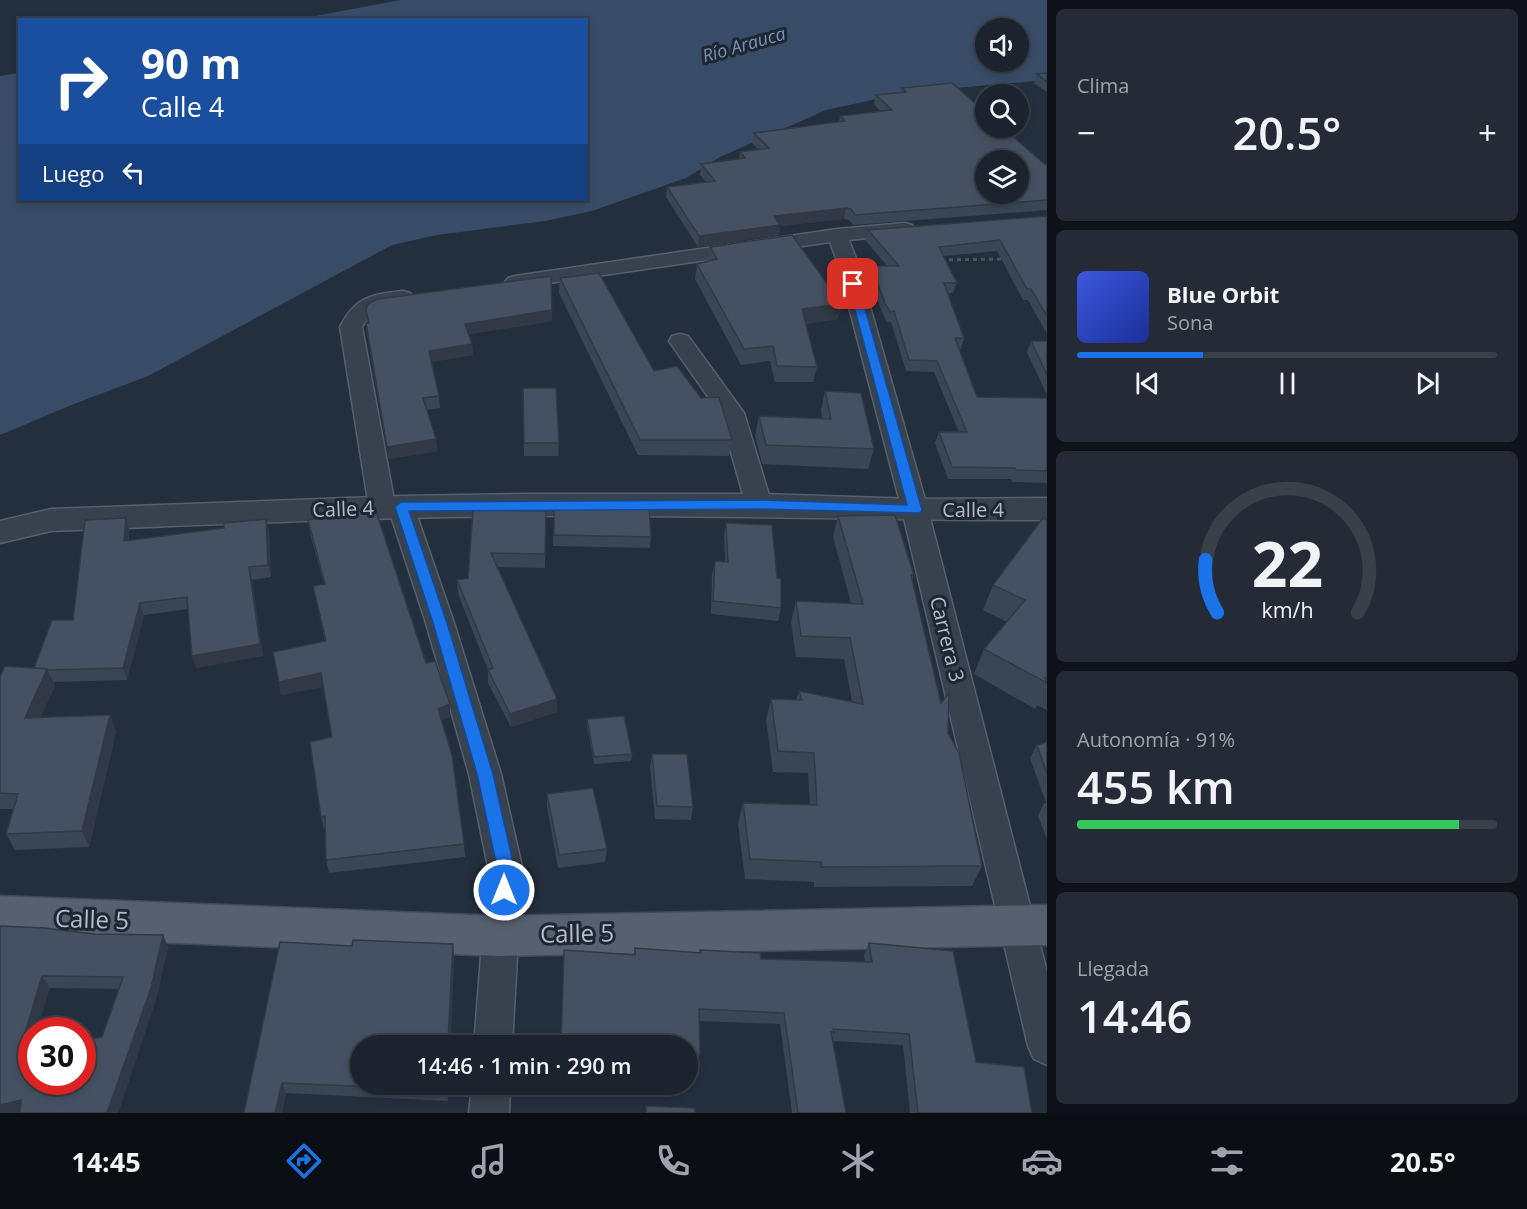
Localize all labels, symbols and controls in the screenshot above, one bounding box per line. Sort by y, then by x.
map controls [975,18,1029,204]
button: sound [975,18,1029,72]
water label: Río Arauca [699,21,788,67]
text: 90 m [141,34,241,91]
icon: right [42,42,120,120]
text: Clima [1077,72,1129,99]
button: search [975,84,1029,138]
text: Calle 4 [141,88,224,125]
text: 20.5° [1233,102,1341,163]
text: − [1077,110,1096,155]
text: + [1478,110,1497,155]
button: layers [975,150,1029,204]
icon: left [117,156,150,189]
text: Luego [42,158,105,188]
pin [827,258,878,309]
icon: arrive [836,267,869,300]
text: Blue Orbit [1167,279,1279,309]
text: Sona [1167,309,1213,336]
icon: previous [1131,367,1164,400]
icon: pause [1271,367,1304,400]
icon: next [1411,367,1444,400]
street label: Calle 4 [312,494,375,523]
street label: Calle 4 [942,496,1004,523]
text: 22 [1251,521,1323,606]
street label: Carrera 3 [924,593,971,684]
text: km/h [1261,596,1313,625]
text: Autonomía · 91% [1077,726,1235,753]
text: 455 km [1077,756,1235,817]
position arrow [472,858,536,922]
street label: Calle 5 [54,901,130,936]
street label: Calle 5 [540,915,614,950]
text: Llegada [1077,955,1149,982]
text: 14:46 [1077,985,1192,1046]
speed limit sign: 30 [18,1017,96,1095]
text: 14:46 · 1 min · 290 m [416,1050,632,1080]
icon: directions [283,1140,325,1182]
icon: music [468,1140,510,1182]
icon: phone [652,1140,694,1182]
icon: climate [837,1140,879,1182]
icon: car [1021,1140,1063,1182]
icon: filters [1206,1140,1248,1182]
text: 14:45 [71,1143,141,1180]
text: 20.5° [1390,1143,1456,1180]

